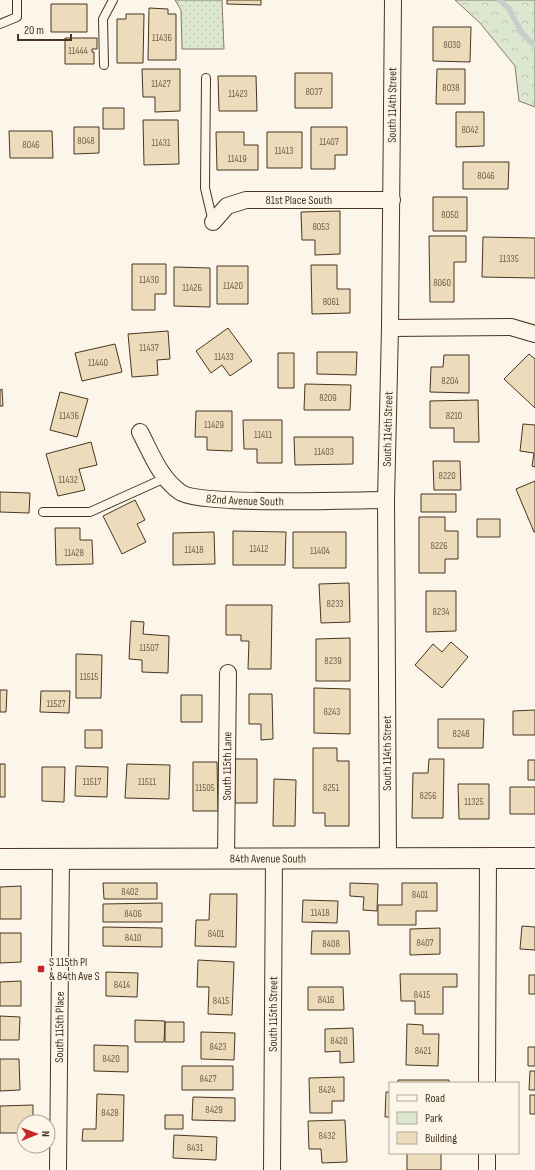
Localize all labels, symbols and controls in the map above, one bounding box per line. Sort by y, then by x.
scale bar [18,16,71,42]
text: 20 m [24,23,44,38]
house number: 11436 [152,32,172,44]
house number: 8030 [443,39,461,51]
house number: 11444 [68,45,88,57]
street label: South 114th Street [385,67,400,143]
house number: 11427 [151,78,171,90]
house number: 8038 [442,82,460,94]
house number: 8037 [305,86,323,98]
house number: 11423 [228,88,248,100]
house number: 8042 [461,124,479,136]
house number: 8048 [77,135,95,147]
house number: 11407 [319,136,339,148]
house number: 11431 [152,137,171,149]
house number: 8046 [22,139,40,151]
house number: 11413 [275,145,293,157]
house number: 11419 [227,153,247,165]
house number: 8046 [477,170,495,182]
street label: 81st Place South [265,193,332,208]
house number: 8050 [441,209,459,221]
house number: 8053 [312,221,330,233]
house number: 11335 [499,253,519,265]
house number: 11430 [139,274,159,286]
house number: 8060 [433,277,451,289]
house number: 11420 [223,280,243,292]
house number: 11426 [182,282,202,294]
house number: 8061 [323,296,340,308]
house number: 11437 [139,342,159,354]
house number: 11433 [214,351,234,363]
house number: 11440 [88,357,108,369]
house number: 8204 [441,375,459,387]
street label: South 114th Street [380,391,397,467]
house number: 8209 [319,392,337,404]
house number: 11436 [59,410,79,422]
house number: 8210 [446,410,462,422]
house number: 11429 [204,419,224,431]
house number: 11411 [254,429,273,441]
house number: 11403 [314,446,334,458]
house number: 8220 [438,470,456,482]
house number: 11432 [58,474,78,486]
street label: 82nd Avenue South [205,491,284,509]
house number: 8226 [430,540,448,552]
house number: 11412 [250,543,268,555]
house number: 11418 [184,544,204,556]
house number: 11404 [310,545,330,557]
house number: 11428 [64,547,84,559]
house number: 8233 [326,598,344,610]
house number: 8234 [432,606,450,618]
house number: 11507 [139,642,159,654]
house number: 8239 [324,655,342,667]
house number: 11515 [80,671,98,683]
house number: 11527 [46,698,66,710]
house number: 8243 [324,706,341,718]
street label: South 114th Street [380,715,395,791]
house number: 8248 [452,728,470,740]
street label: South 115th Lane [220,731,235,801]
house number: 11517 [83,776,101,788]
house number: 11511 [138,776,157,788]
house number: 11505 [195,782,215,794]
house number: 8251 [323,782,340,794]
house number: 8256 [419,790,437,802]
house number: 11325 [464,796,484,808]
street label: 84th Avenue South [230,851,306,867]
house number: 8402 [121,886,139,898]
house number: 8401 [412,889,429,901]
house number: 11418 [310,907,330,919]
house number: 8406 [124,908,142,920]
house number: 8401 [208,928,225,940]
house number: 8410 [125,932,141,944]
house number: 8407 [416,937,434,949]
house number: 8408 [322,938,340,950]
place label: S 115th Pl & 84th Ave S [49,955,100,984]
marker: S 115th Pl & 84th Ave S [36,964,46,974]
street label: South 115th Street [266,976,281,1052]
house number: 8414 [114,979,130,991]
house number: 8415 [414,989,430,1001]
street label: South 115th Place [52,991,68,1063]
house number: 8416 [318,994,334,1006]
house number: 8415 [213,995,229,1007]
house number: 8420 [330,1035,348,1047]
house number: 8423 [209,1041,227,1053]
house number: 8421 [415,1045,432,1057]
house number: 8420 [102,1053,120,1065]
house number: 8427 [200,1073,216,1085]
legend [389,1082,519,1154]
house number: 8424 [318,1084,336,1096]
text: Road [425,1091,445,1106]
house number: 8429 [205,1104,223,1116]
house number: 8428 [101,1107,119,1119]
text: Park [425,1111,443,1126]
north arrow [16,1114,56,1154]
house number: 8432 [318,1130,336,1142]
text: N [39,1131,52,1137]
text: Building [425,1131,457,1146]
house number: 8431 [187,1142,204,1154]

